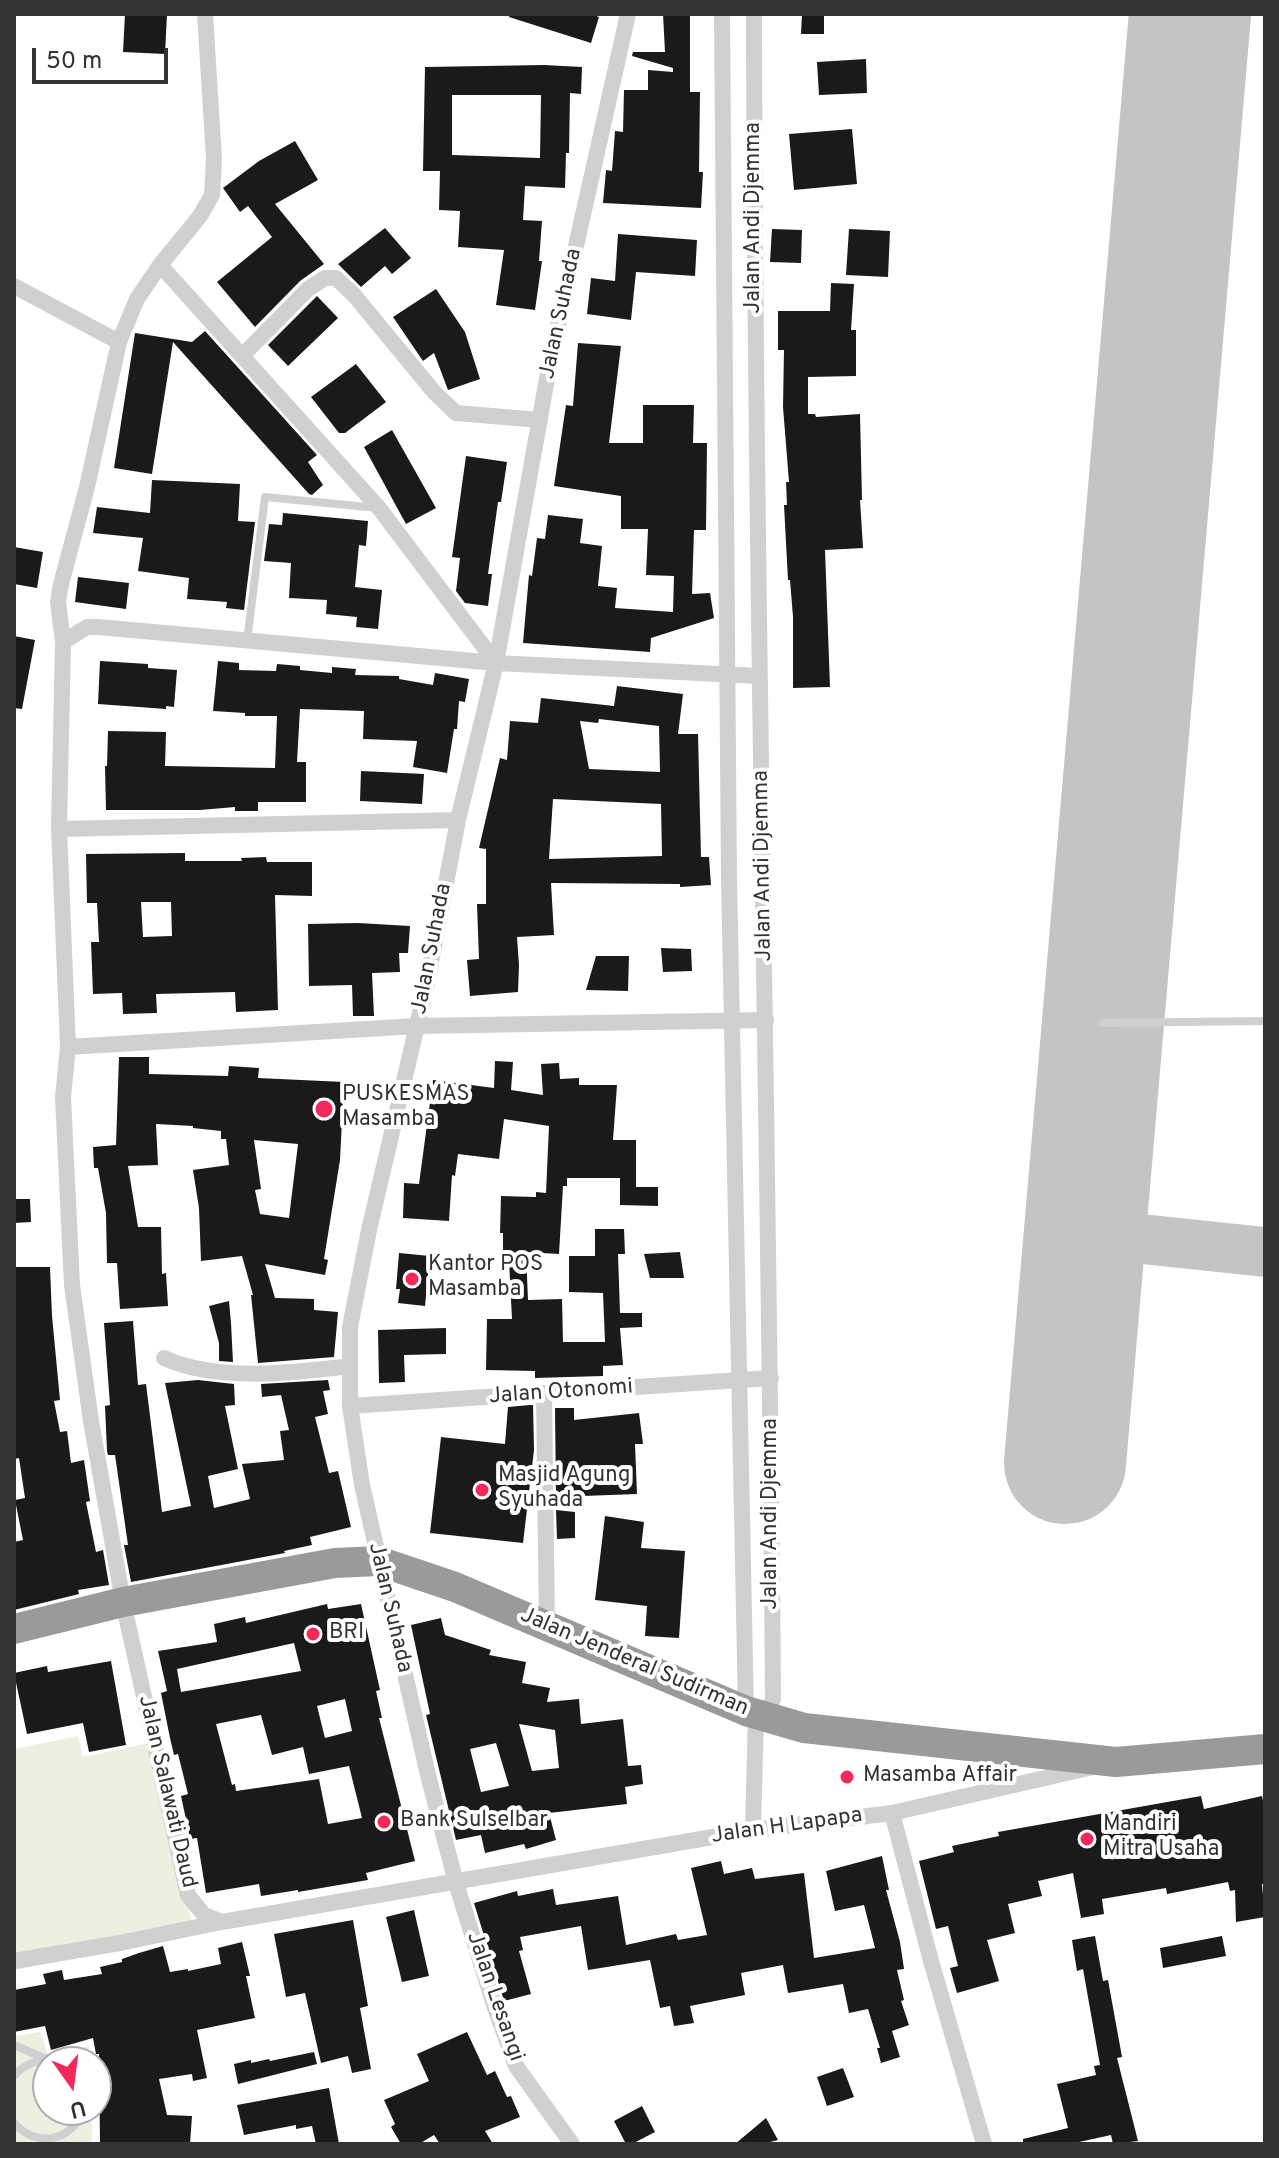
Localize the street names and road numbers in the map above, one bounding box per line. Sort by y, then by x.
street label: Jalan Andi Djemma [742,122,768,314]
street label: Jalan Suhada [535,246,589,382]
street label: Jalan Andi Djemma [749,770,779,962]
street label: Jalan Suhada [407,881,459,1017]
street label: Jalan Otonomi [488,1375,634,1411]
street label: Jalan Andi Djemma [759,1418,785,1610]
street label: Jalan Suhada [361,1540,417,1676]
street label: Jalan Jenderal Sudirman [516,1603,752,1723]
street label: Jalan Salawati Daud [131,1693,201,1891]
street label: Jalan H Lapapa [710,1803,864,1851]
street label: Jalan Lesangi [459,1929,529,2065]

